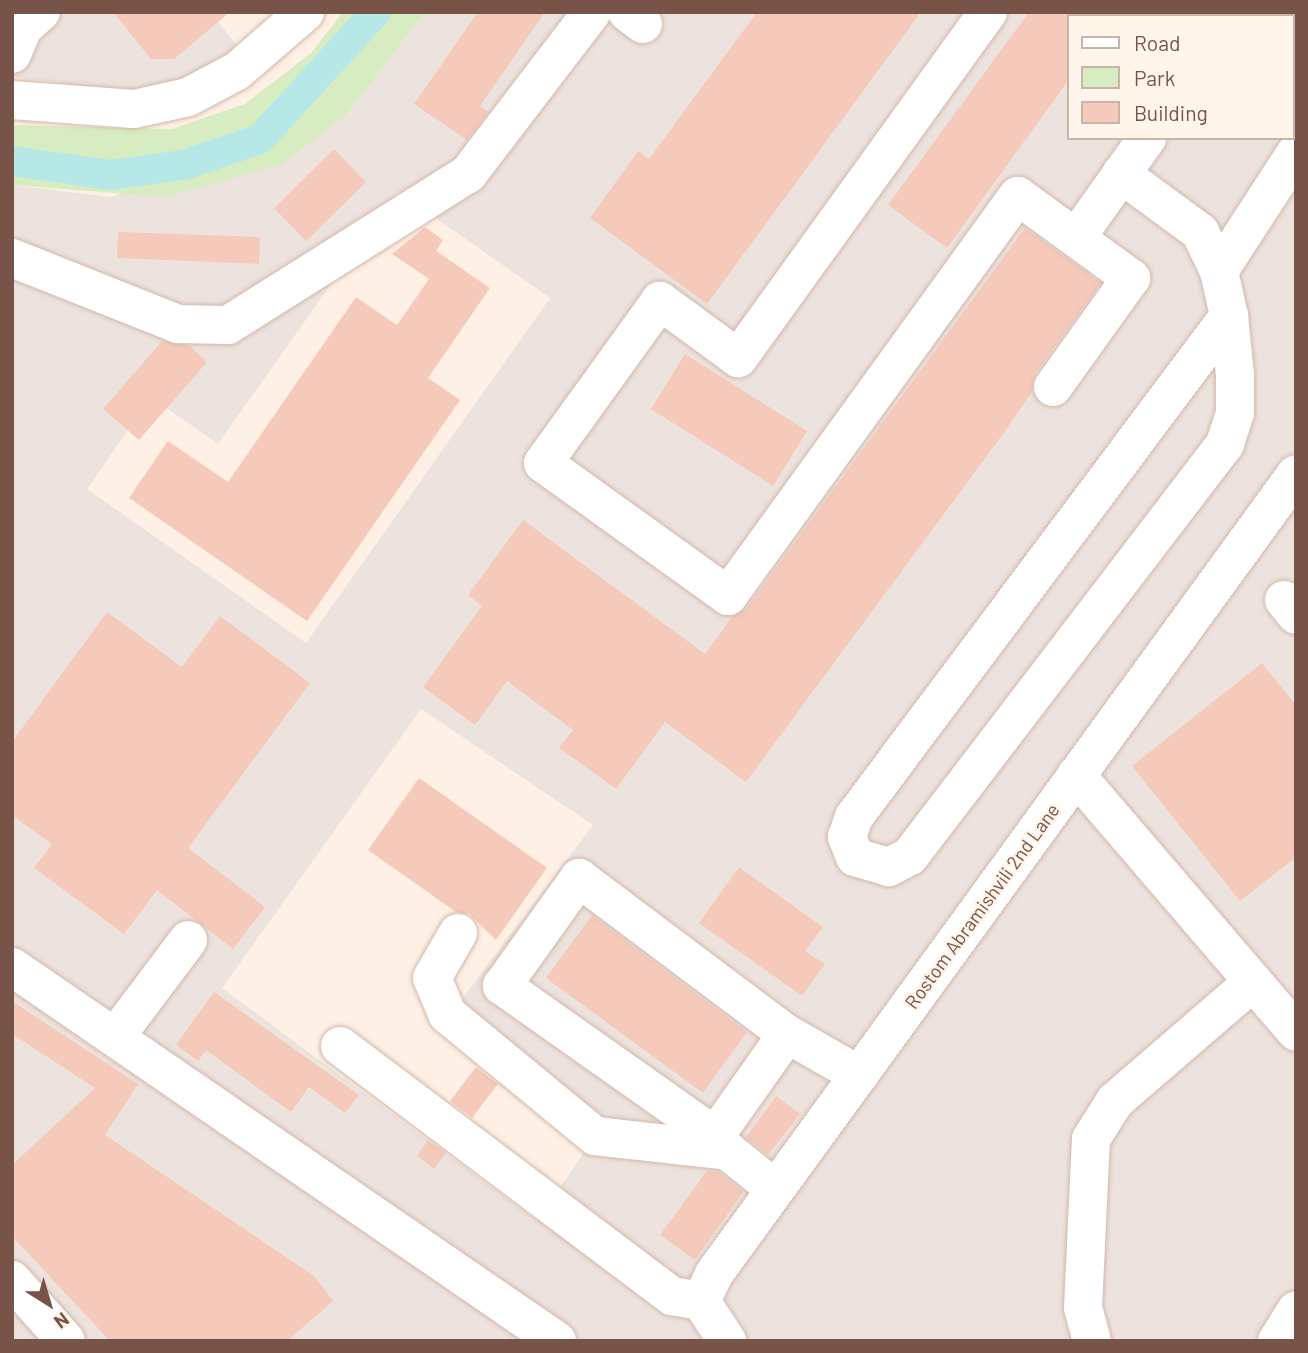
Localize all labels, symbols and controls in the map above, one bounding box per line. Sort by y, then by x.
legend [1066,14,1294,140]
text: Road [1134,30,1180,55]
text: Park [1134,65,1175,90]
text: Building [1134,100,1208,125]
street label: Rostom Abramishvili 2nd Lane [900,799,1064,1013]
north arrow [14,1269,84,1339]
text: N [50,1308,74,1334]

